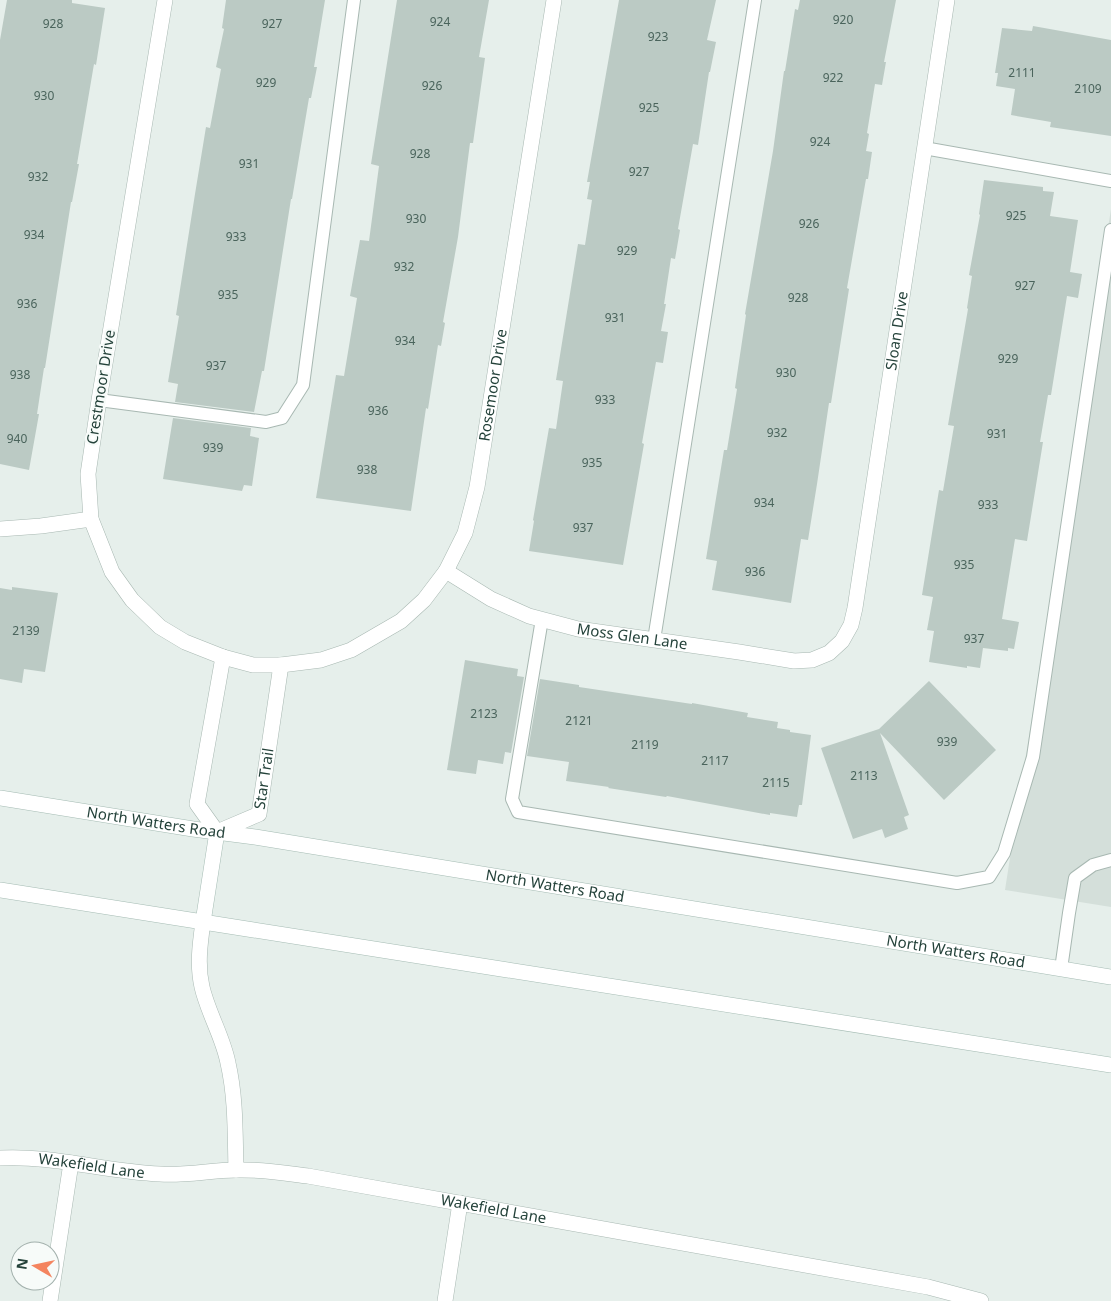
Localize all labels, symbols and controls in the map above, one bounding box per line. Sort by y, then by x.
house number: 920 [833,11,853,28]
house number: 924 [430,13,450,30]
house number: 928 [43,15,63,32]
house number: 927 [262,15,282,32]
house number: 923 [648,28,668,45]
house number: 2111 [1008,64,1036,81]
house number: 922 [823,69,843,86]
house number: 929 [256,74,276,91]
house number: 926 [422,77,442,94]
house number: 2109 [1074,80,1102,97]
house number: 930 [34,87,54,104]
house number: 925 [639,99,659,116]
house number: 924 [810,133,830,150]
house number: 928 [410,145,430,162]
house number: 931 [239,155,259,172]
house number: 927 [629,163,649,180]
house number: 932 [28,168,48,185]
house number: 925 [1006,207,1026,224]
house number: 930 [406,210,426,227]
house number: 926 [799,215,819,232]
house number: 934 [24,226,44,243]
house number: 933 [226,228,246,245]
house number: 929 [617,242,637,259]
house number: 932 [394,258,414,275]
house number: 927 [1015,277,1035,294]
house number: 935 [218,286,238,303]
house number: 928 [788,289,808,306]
street label: Sloan Drive [880,290,912,372]
house number: 936 [17,295,37,312]
house number: 931 [605,309,625,326]
street label: Rosemoor Drive [473,327,511,443]
street label: Crestmoor Drive [81,328,119,446]
house number: 934 [395,332,415,349]
house number: 929 [998,350,1018,367]
house number: 937 [206,357,226,374]
house number: 930 [776,364,796,381]
house number: 938 [10,366,30,383]
house number: 933 [595,391,615,408]
house number: 936 [368,402,388,419]
house number: 932 [767,424,787,441]
house number: 931 [987,425,1007,442]
house number: 940 [7,430,27,447]
house number: 939 [203,439,223,456]
house number: 935 [582,454,602,471]
house number: 938 [357,461,377,478]
house number: 934 [754,494,774,511]
house number: 933 [978,496,998,513]
house number: 937 [573,519,593,536]
house number: 935 [954,556,974,573]
house number: 936 [745,563,765,580]
street label: Moss Glen Lane [576,618,689,654]
house number: 2139 [12,622,40,639]
house number: 937 [964,630,984,647]
house number: 2123 [470,705,498,722]
house number: 2121 [565,712,593,729]
house number: 939 [937,733,957,750]
house number: 2119 [631,736,659,753]
street label: Star Trail [249,747,278,811]
house number: 2117 [701,752,729,769]
house number: 2113 [850,767,878,784]
house number: 2115 [762,774,790,791]
street label: North Watters Road [85,801,227,842]
street label: North Watters Road [484,864,626,906]
street label: North Watters Road [885,929,1027,972]
street label: Wakefield Lane [37,1148,146,1182]
street label: Wakefield Lane [439,1189,548,1228]
north arrow [10,1241,60,1291]
text: N [11,1257,32,1271]

